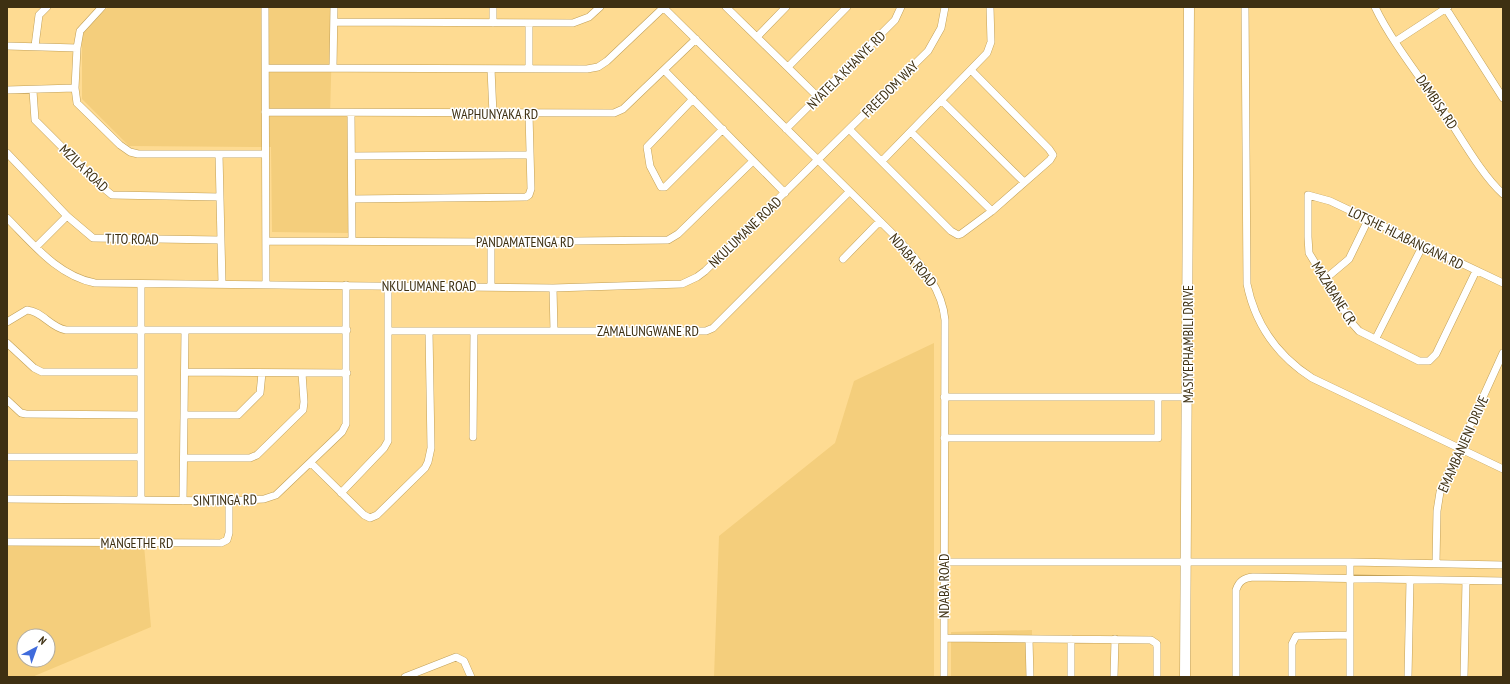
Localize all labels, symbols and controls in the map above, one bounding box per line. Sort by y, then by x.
street label: NYATELA KHANYE RD [803,27,889,113]
street label: FREEDOM WAY [858,57,922,121]
street label: DAMBISA RD [1412,71,1462,133]
street label: WAPHUNYAKA RD [452,105,538,123]
street label: MZILA ROAD [56,140,112,196]
street label: NKULUMANE ROAD [705,193,785,271]
street label: LOTSHE HLABANGANA RD [1345,202,1467,274]
street label: NDABA ROAD [885,229,941,291]
street label: TITO ROAD [105,230,159,248]
street label: PANDAMATENGA RD [476,233,574,251]
street label: MAZABANE CR [1308,258,1361,328]
street label: NKULUMANE ROAD [382,277,476,295]
street label: MASIYEPHAMBILI DRIVE [1179,285,1197,403]
street label: ZAMALUNGWANE RD [597,322,699,340]
street label: EMAMBANJENI DRIVE [1434,393,1492,495]
street label: SINTINGA RD [193,490,257,510]
street label: MANGETHE RD [101,534,173,552]
street label: NDABA ROAD [935,554,953,618]
north arrow [16,628,56,668]
text: N [36,633,49,648]

